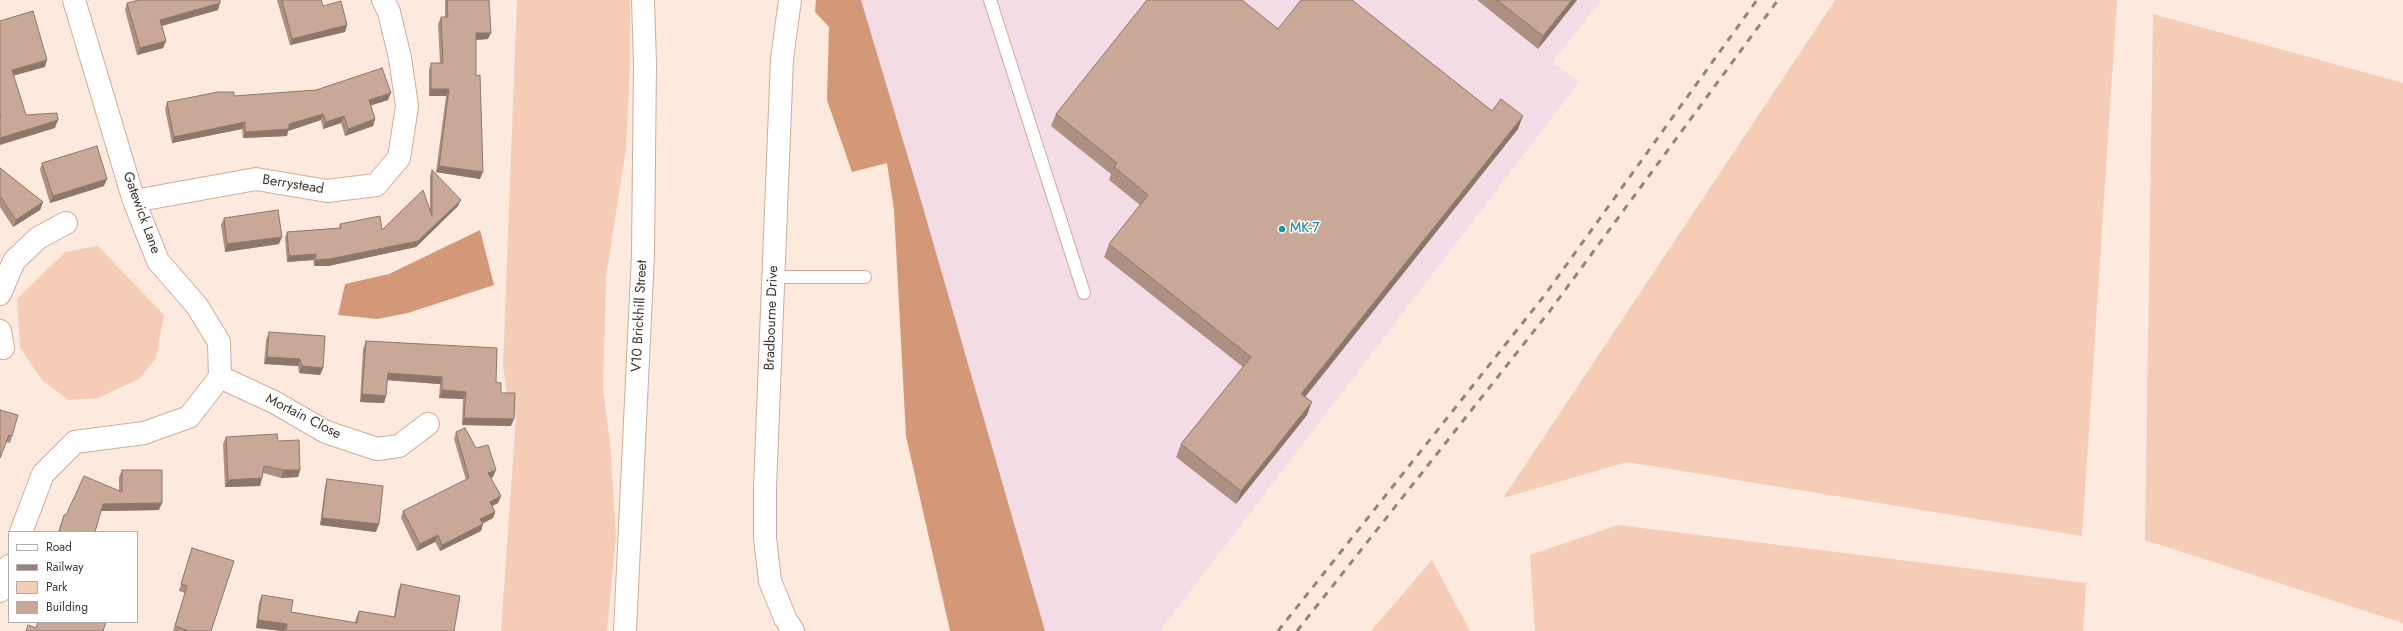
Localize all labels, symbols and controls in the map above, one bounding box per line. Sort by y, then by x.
street label: Gatewick Lane [118,170,164,256]
street label: Berrystead [261,172,325,198]
place label: MK-7 [1290,221,1320,237]
marker: MK-7 [1277,224,1287,234]
street label: V10 Brickhill Street [629,259,651,373]
street label: Bradbourne Drive [762,265,782,371]
street label: Mortain Close [262,391,344,443]
legend [8,531,138,623]
text: Road [46,538,72,556]
text: Railway [46,558,84,576]
text: Park [46,578,67,596]
text: Building [46,598,88,616]

